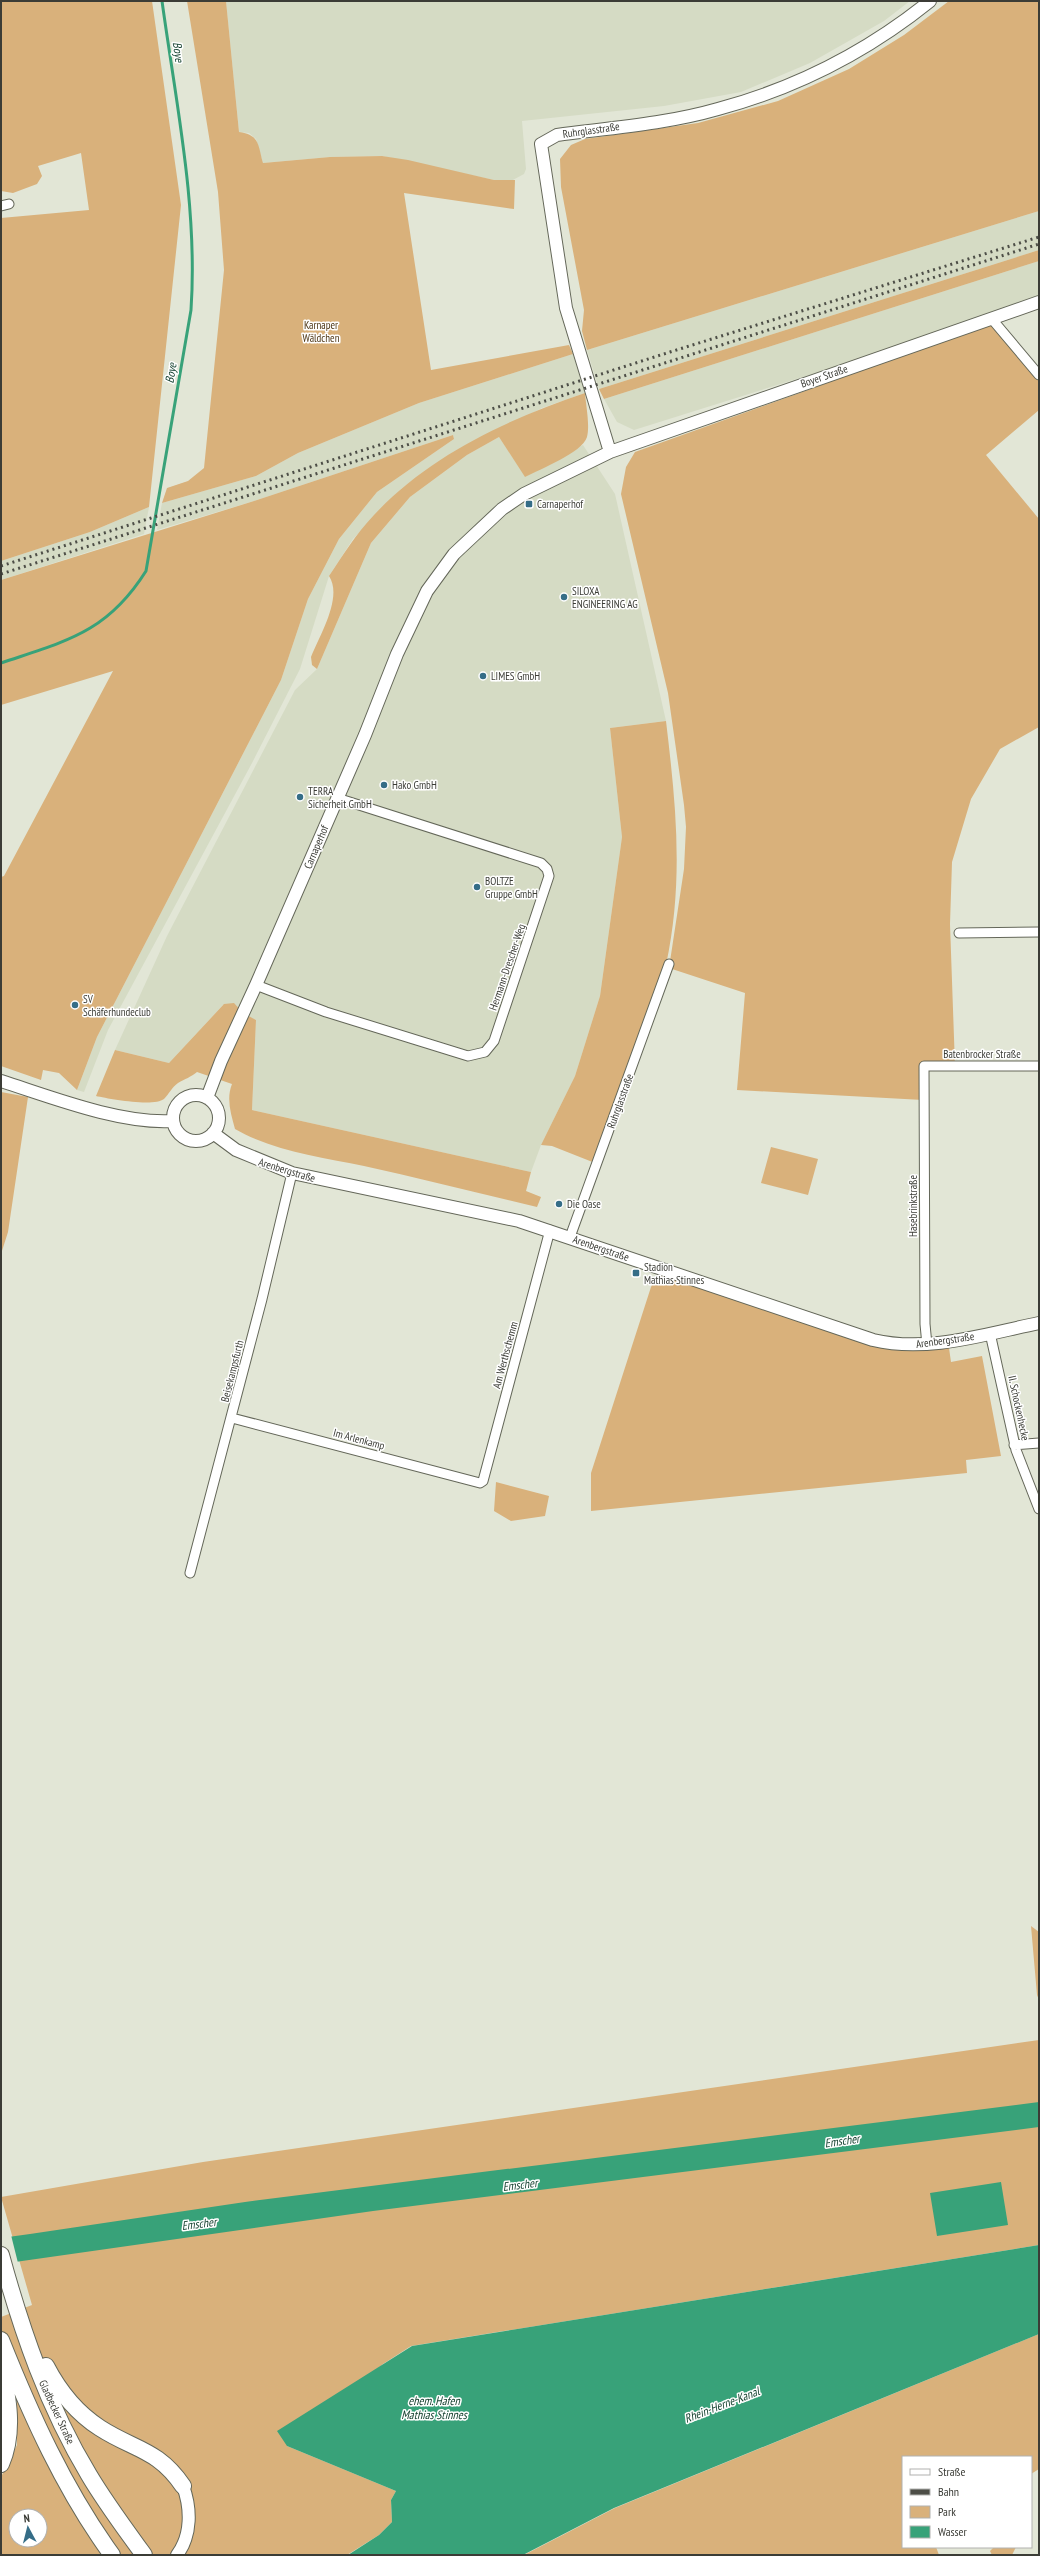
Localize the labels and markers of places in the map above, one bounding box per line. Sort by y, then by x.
place label: Carnaperhof [537,497,584,511]
marker: Carnaperhof [524,499,534,509]
place label: SILOXA ENGINEERING AG [572,584,638,611]
marker: SILOXA ENGINEERING AG [559,592,569,602]
place label: LIMES GmbH [491,669,540,683]
marker: LIMES GmbH [478,671,488,681]
place label: Hako GmbH [392,778,437,792]
marker: Hako GmbH [379,780,389,790]
place label: TERRA Sicherheit GmbH [308,784,372,811]
marker: TERRA Sicherheit GmbH [295,792,305,802]
place label: BOLTZE Gruppe GmbH [485,874,538,901]
marker: BOLTZE Gruppe GmbH [472,882,482,892]
place label: SV Schäferhundeclub [83,992,151,1019]
marker: SV Schäferhundeclub [70,1000,80,1010]
place label: Die Oase [567,1197,601,1211]
marker: Die Oase [554,1199,564,1209]
place label: Stadion Mathias Stinnes [644,1260,704,1287]
marker: Stadion Mathias Stinnes [631,1268,641,1278]

